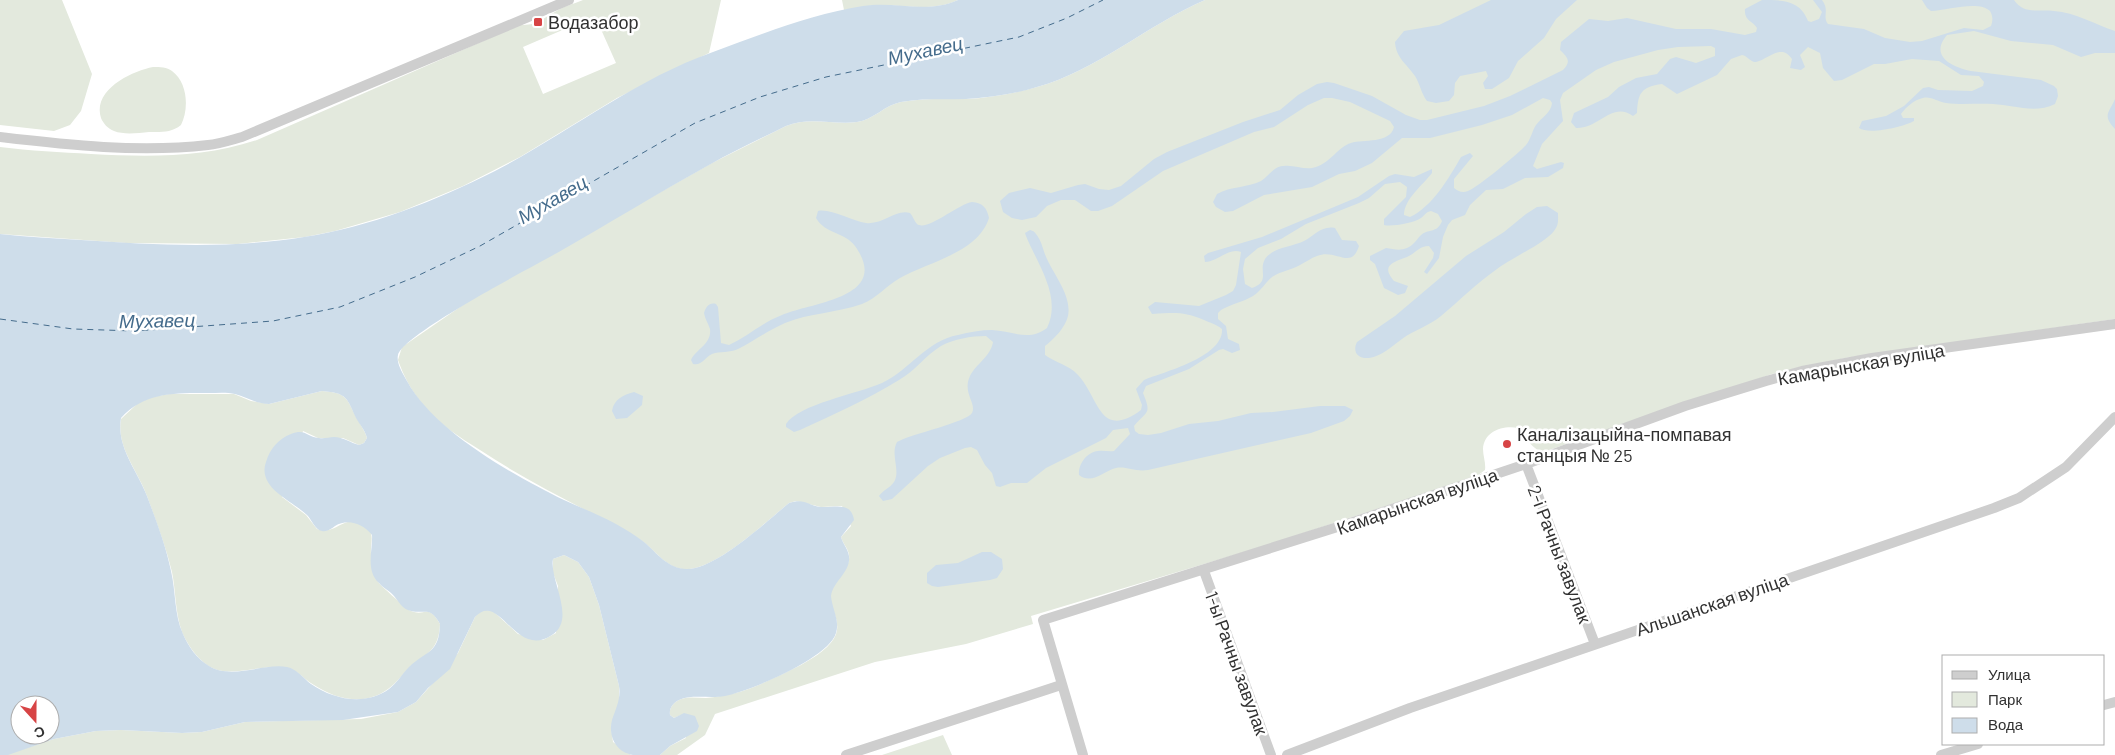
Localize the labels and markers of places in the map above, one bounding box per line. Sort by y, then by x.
place label: Водазабор [548,11,639,33]
marker: Водазабор [532,16,544,28]
place label: Каналізацыйна-помпавая станцыя № 25 [1517,423,1732,466]
marker: Каналізацыйна-помпавая станцыя № 25 [1501,438,1513,450]

